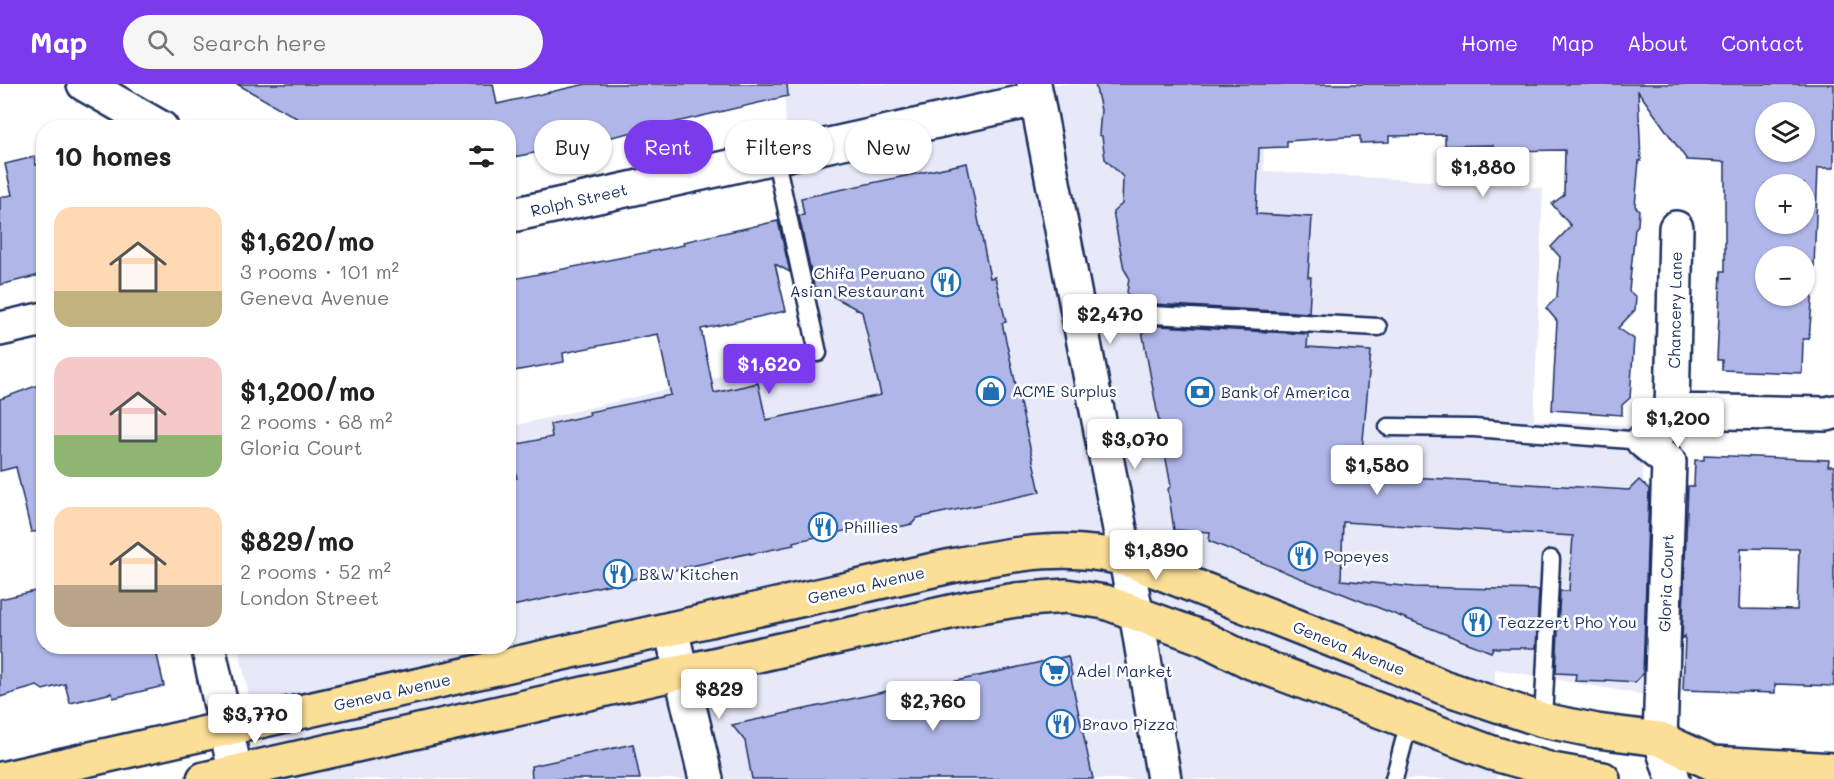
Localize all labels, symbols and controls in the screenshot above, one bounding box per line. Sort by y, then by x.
search box [123,15,543,69]
text: Map [30,24,87,60]
icon: search [144,26,177,59]
text: Search here [192,28,326,57]
text: Home [1461,29,1518,56]
text: Map [1551,29,1594,56]
text: About [1627,29,1688,56]
text: Contact [1721,29,1804,56]
map controls [1755,102,1815,306]
button: layers [1755,102,1815,162]
chip: Buy [534,120,612,174]
chip: Rent [624,120,713,174]
chip: Filters [725,120,833,174]
chip: New [845,120,932,174]
text: 10 homes [54,139,172,173]
icon: filters [465,140,498,173]
pin: $1,880 [1434,147,1532,198]
text: $1,880 [1450,153,1516,179]
button: + [1755,174,1815,234]
street label: Rolph Street [528,178,629,221]
text: $1,620/mo [240,224,374,258]
icon: home [102,231,174,303]
button: − [1755,246,1815,306]
street label: Chancery Lane [1663,251,1686,369]
text: 3 rooms · 101 m² [240,258,399,284]
place label: Chifa Peruano Asian Restaurant [790,262,925,301]
restaurant icon: Chifa Peruano Asian Restaurant [930,266,962,298]
text: Geneva Avenue [240,284,389,310]
pin: $2,470 [1061,294,1159,345]
text: $2,470 [1077,300,1143,326]
pin: $1,620 [720,344,818,395]
text: $1,620 [737,350,801,376]
text: $1,200/mo [240,374,375,408]
shop icon: ACME Surplus [975,375,1007,407]
bank icon: Bank of America [1184,376,1216,408]
place label: ACME Surplus [1012,380,1117,401]
icon: home [102,381,174,453]
place label: Bank of America [1221,381,1350,402]
pin: $1,200 [1629,398,1727,449]
text: $1,200 [1646,404,1710,430]
text: 2 rooms · 68 m² [240,408,393,434]
pin: $3,070 [1086,419,1184,470]
text: $3,070 [1101,425,1169,451]
text: Gloria Court [240,434,363,460]
pin: $1,580 [1328,445,1426,496]
text: $1,580 [1345,451,1409,477]
restaurant icon: Phillies [807,511,839,543]
place label: Phillies [844,516,898,537]
text: $829/mo [240,524,354,558]
pin: $1,890 [1107,530,1205,581]
icon: home [102,531,174,603]
street label: Gloria Court [1653,534,1678,632]
text: $1,890 [1124,536,1188,562]
restaurant icon: Popeyes [1287,540,1319,572]
place label: Popeyes [1324,545,1389,566]
text: 2 rooms · 52 m² [240,558,391,584]
restaurant icon: B&W Kitchen [602,558,634,590]
street label: Geneva Avenue [805,561,926,608]
place label: B&W Kitchen [639,563,739,584]
text: London Street [240,584,379,610]
restaurant icon: Teazzert Pho You [1461,606,1493,638]
place label: Teazzert Pho You [1498,611,1637,632]
street label: Geneva Avenue [1290,615,1408,680]
supermarket icon: Adel Market [1039,655,1071,687]
place label: Adel Market [1076,660,1172,681]
street label: Geneva Avenue [331,668,452,715]
pin: $829 [683,669,755,720]
text: $829 [695,675,743,701]
pin: $2,760 [884,681,982,732]
text: $2,760 [900,687,966,713]
pin: $3,770 [206,694,304,745]
text: $3,770 [222,700,288,726]
restaurant icon: Bravo Pizza [1045,708,1077,740]
place label: Bravo Pizza [1082,713,1175,734]

